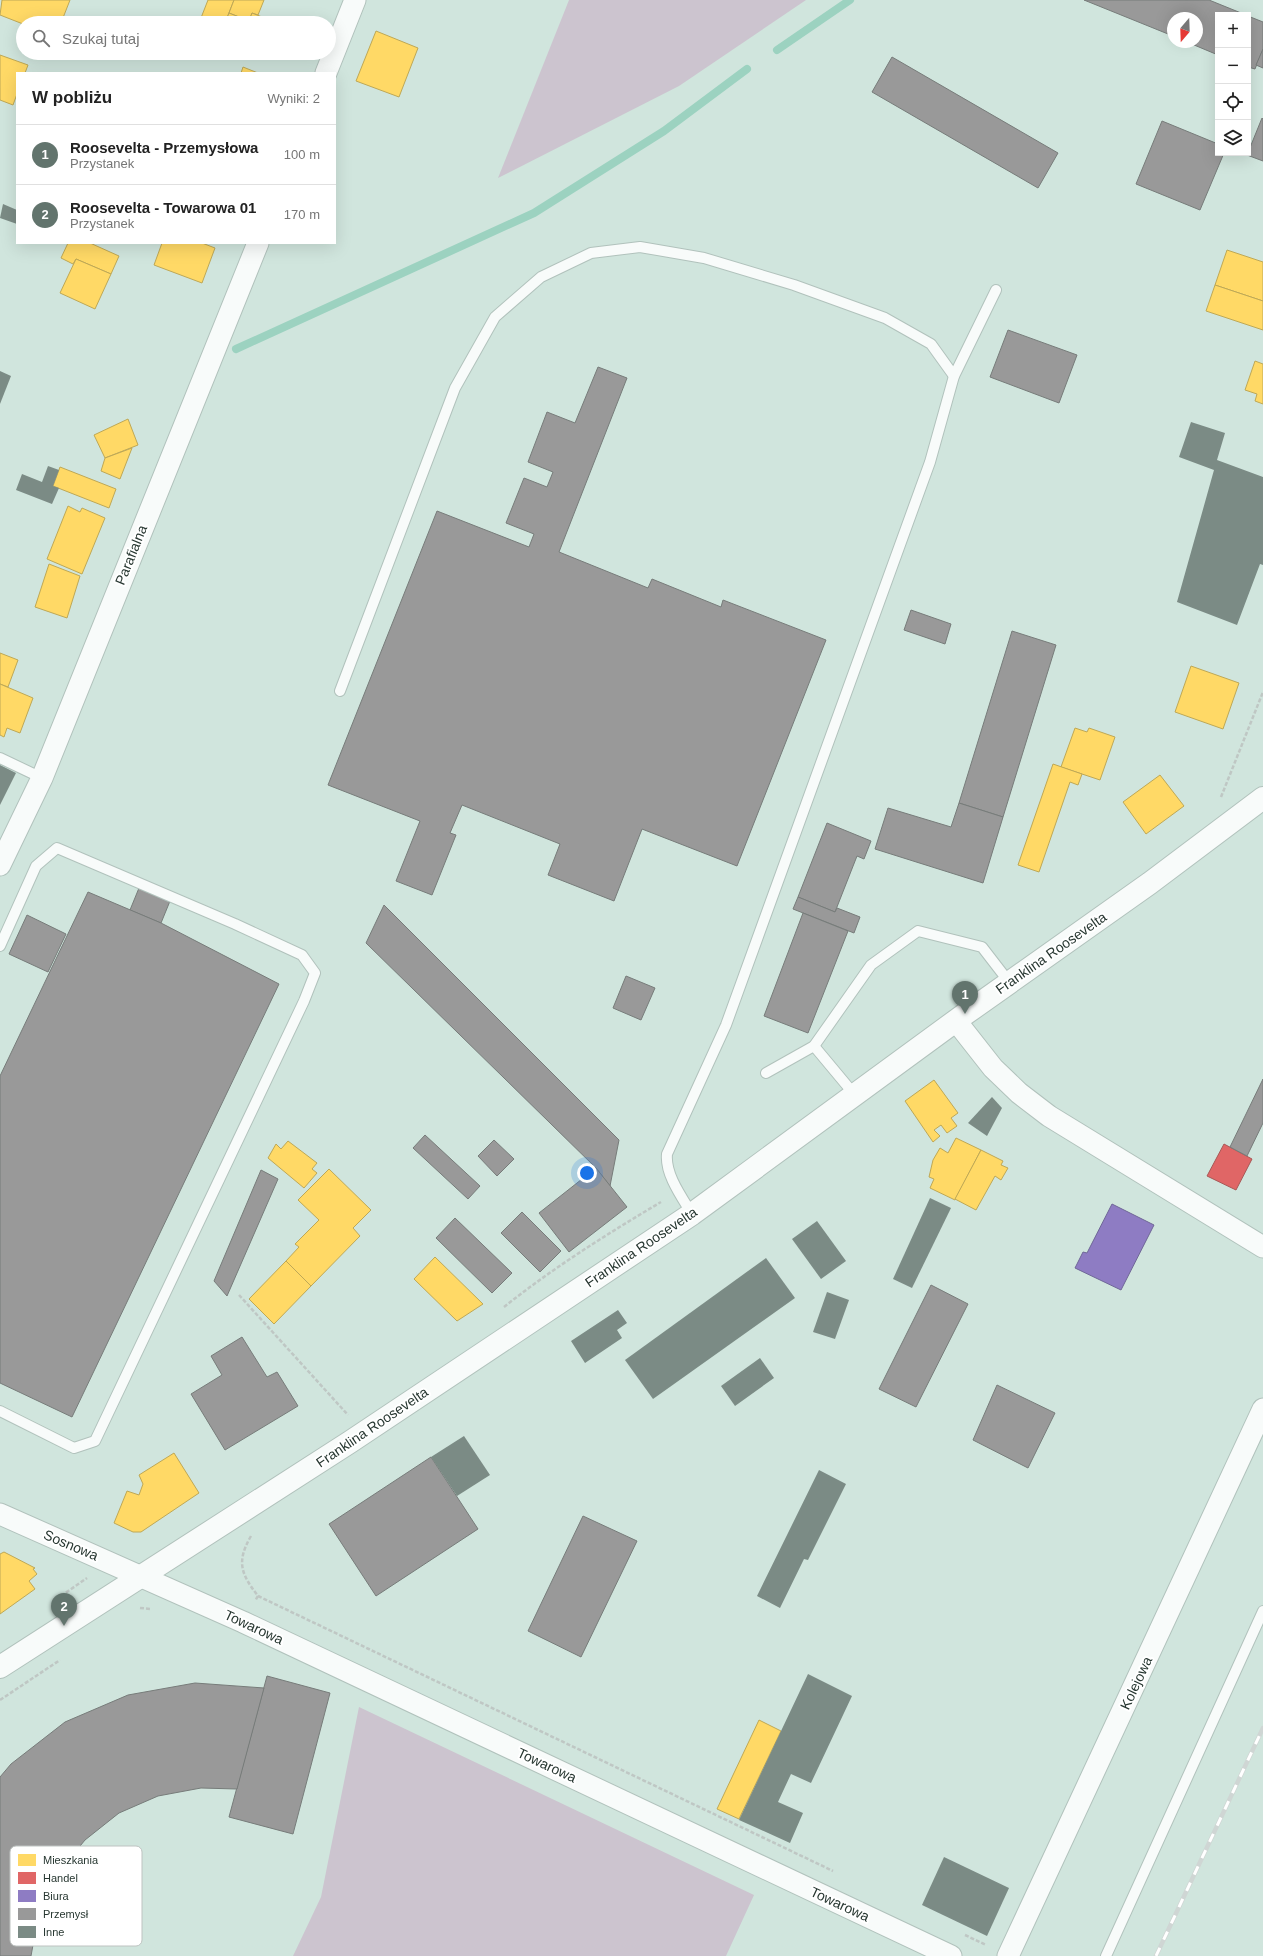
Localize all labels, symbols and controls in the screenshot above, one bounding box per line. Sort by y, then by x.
north arrow [1167,12,1203,48]
map controls [1215,12,1251,156]
button: + [1215,12,1251,48]
search box [16,16,336,60]
icon: search [30,27,52,49]
text: Szukaj tutaj [62,30,140,47]
button: − [1215,48,1251,84]
button: locate [1215,84,1251,120]
text: W pobliżu [32,88,112,107]
text: Wyniki: 2 [267,91,320,106]
button: layers [1215,120,1251,156]
text: Roosevelta - Przemysłowa [70,139,258,156]
text: 1 [41,147,49,162]
text: 100 m [284,147,320,162]
text: Przystanek [70,156,134,171]
text: Roosevelta - Towarowa 01 [70,199,256,216]
text: 2 [41,207,49,222]
text: 170 m [284,207,320,222]
text: Przystanek [70,216,134,231]
street label: Parafialna [112,523,150,587]
street label: Franklina Roosevelta [993,909,1110,997]
pin: 1 [952,981,978,1014]
your location [577,1163,597,1183]
street label: Franklina Roosevelta [582,1203,700,1290]
street label: Franklina Roosevelta [313,1383,431,1470]
street label: Sosnowa [41,1526,101,1564]
pin: 2 [51,1593,77,1626]
street label: Towarowa [222,1606,286,1648]
street label: Kolejowa [1117,1654,1155,1712]
street label: Towarowa [515,1744,579,1786]
legend [10,1846,142,1946]
text: Mieszkania [43,1854,99,1866]
text: Handel [43,1872,78,1884]
street label: Towarowa [808,1883,872,1925]
text: Biura [43,1890,70,1902]
text: Przemysł [43,1908,89,1920]
text: Inne [43,1926,64,1938]

